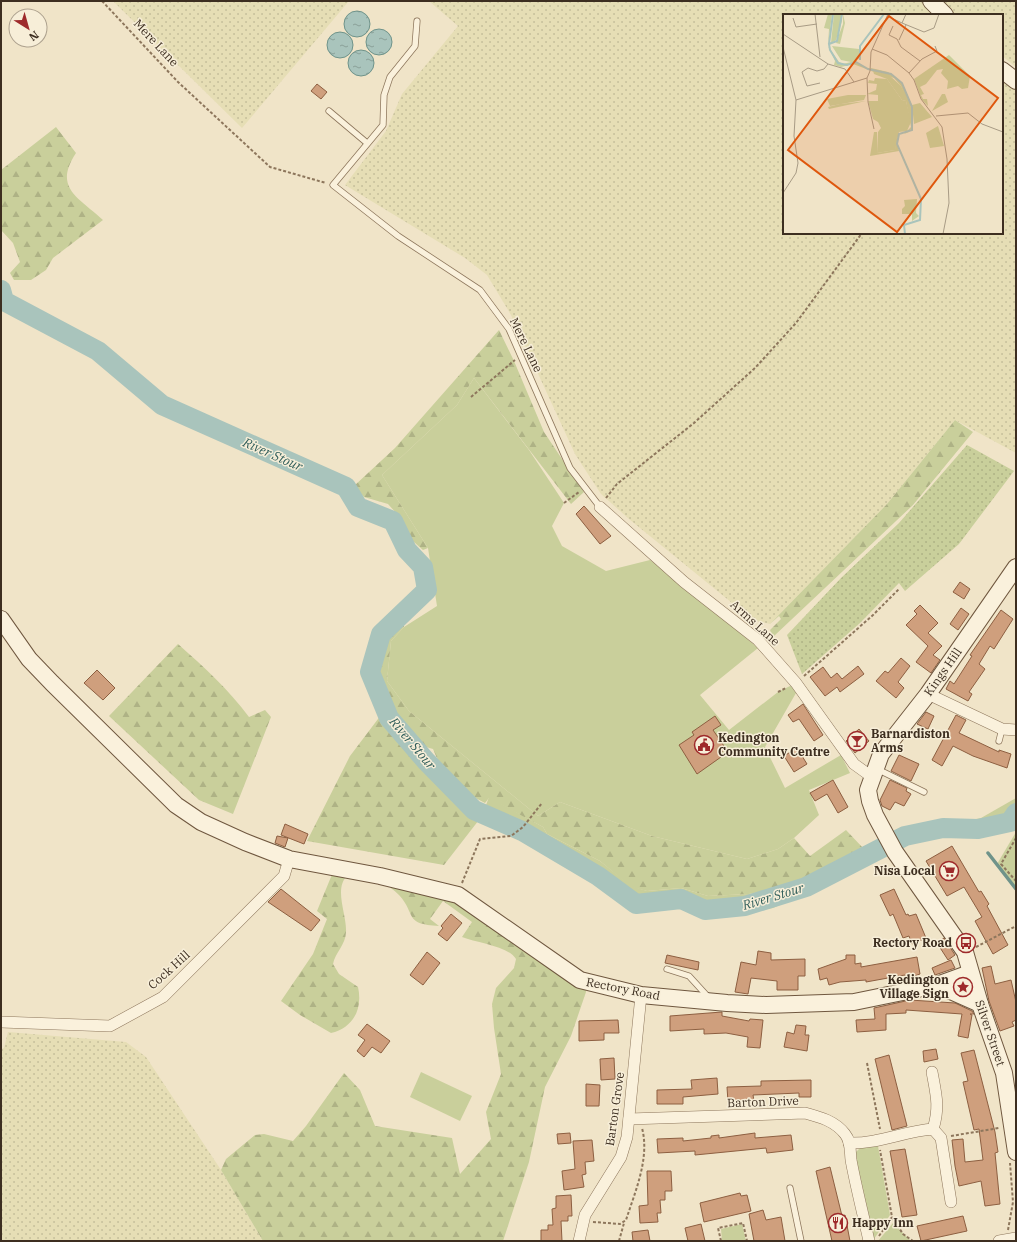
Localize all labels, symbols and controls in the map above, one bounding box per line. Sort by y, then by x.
north arrow [8,8,48,48]
inset map [783,14,1003,234]
street label: Mere Lane [131,16,182,69]
text: N [26,28,42,44]
street label: Mere Lane [507,315,546,375]
water label: River Stour [240,433,305,475]
street label: Arms Lane [727,597,783,649]
street label: Kings Hill [921,644,965,699]
water label: River Stour [385,713,440,773]
place label: Barnardiston Arms [871,726,950,755]
place label: Kedington Community Centre [718,730,830,759]
bar icon: Barnardiston Arms [846,730,868,752]
public building icon: Kedington Community Centre [693,734,715,756]
supermarket icon: Nisa Local [938,860,960,882]
place label: Nisa Local [874,863,935,878]
water label: River Stour [739,879,806,914]
bus stop icon: Rectory Road [955,932,977,954]
place label: Rectory Road [873,935,952,950]
street label: Cock Hill [145,947,193,992]
place label: Kedington Village Sign [879,972,949,1001]
street label: Rectory Road [585,974,661,1003]
place icon: Kedington Village Sign [952,976,974,998]
street label: Silver Street [972,998,1009,1068]
street label: Barton Grove [602,1071,627,1147]
street label: Barton Drive [727,1093,799,1110]
restaurant icon: Happy Inn [827,1212,849,1234]
place label: Happy Inn [852,1215,914,1230]

